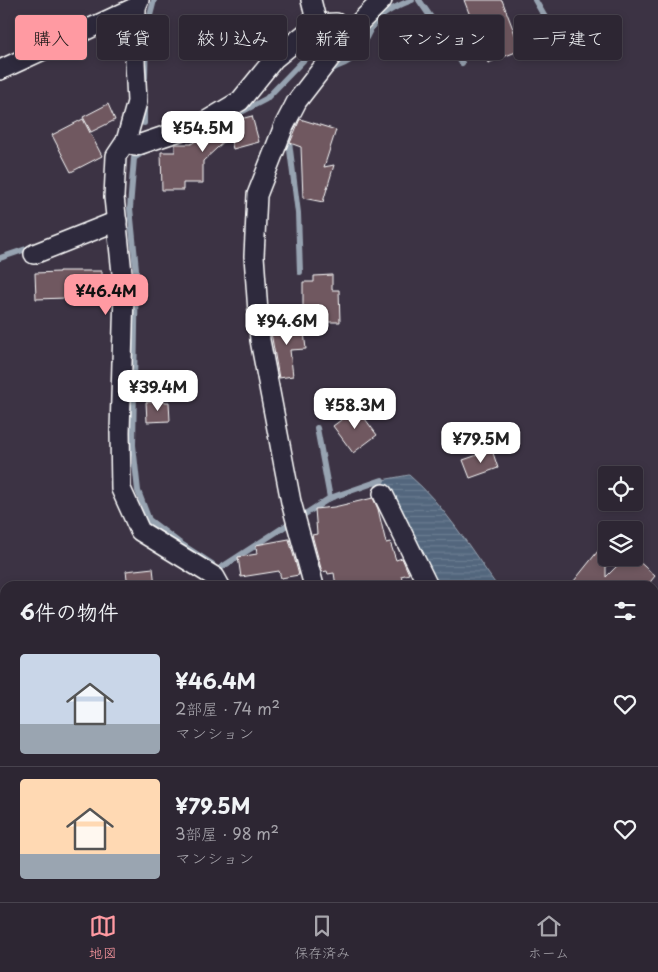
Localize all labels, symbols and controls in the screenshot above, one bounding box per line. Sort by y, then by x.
chip: 購入 [15,15,87,60]
chip: 賃貸 [97,15,169,60]
chip: 絞り込み [179,15,287,60]
chip: 新着 [297,15,369,60]
chip: マンション [379,15,504,60]
chip: 一戸建て [514,15,622,60]
pin: ¥54.5M [162,110,244,153]
text: ¥54.5M [173,115,234,139]
pin: ¥46.4M [65,274,147,316]
text: ¥46.4M [75,278,137,302]
pin: ¥94.6M [246,304,328,346]
text: ¥94.6M [256,308,318,332]
pin: ¥39.4M [117,370,199,412]
text: ¥39.4M [129,374,187,398]
pin: ¥58.3M [314,388,396,430]
text: ¥58.3M [325,392,385,416]
pin: ¥79.5M [440,422,522,464]
text: ¥79.5M [452,426,510,450]
map controls [598,466,643,566]
button: locate [598,466,643,511]
button: layers [598,521,643,566]
text: 6件の物件 [20,595,119,627]
icon: filters [611,597,639,625]
text: ¥46.4M [175,664,256,696]
icon: home [60,674,120,734]
icon: heart [611,690,639,718]
text: 2部屋 · 74 m² [175,696,280,720]
text: マンション [175,720,254,744]
text: ¥79.5M [175,789,250,821]
icon: home [60,799,120,859]
icon: heart [611,815,639,843]
text: 3部屋 · 98 m² [175,821,279,845]
text: マンション [175,845,254,869]
tab: 地図 [89,912,117,963]
tab: 保存済み [294,912,350,963]
tab: ホーム [528,912,569,963]

